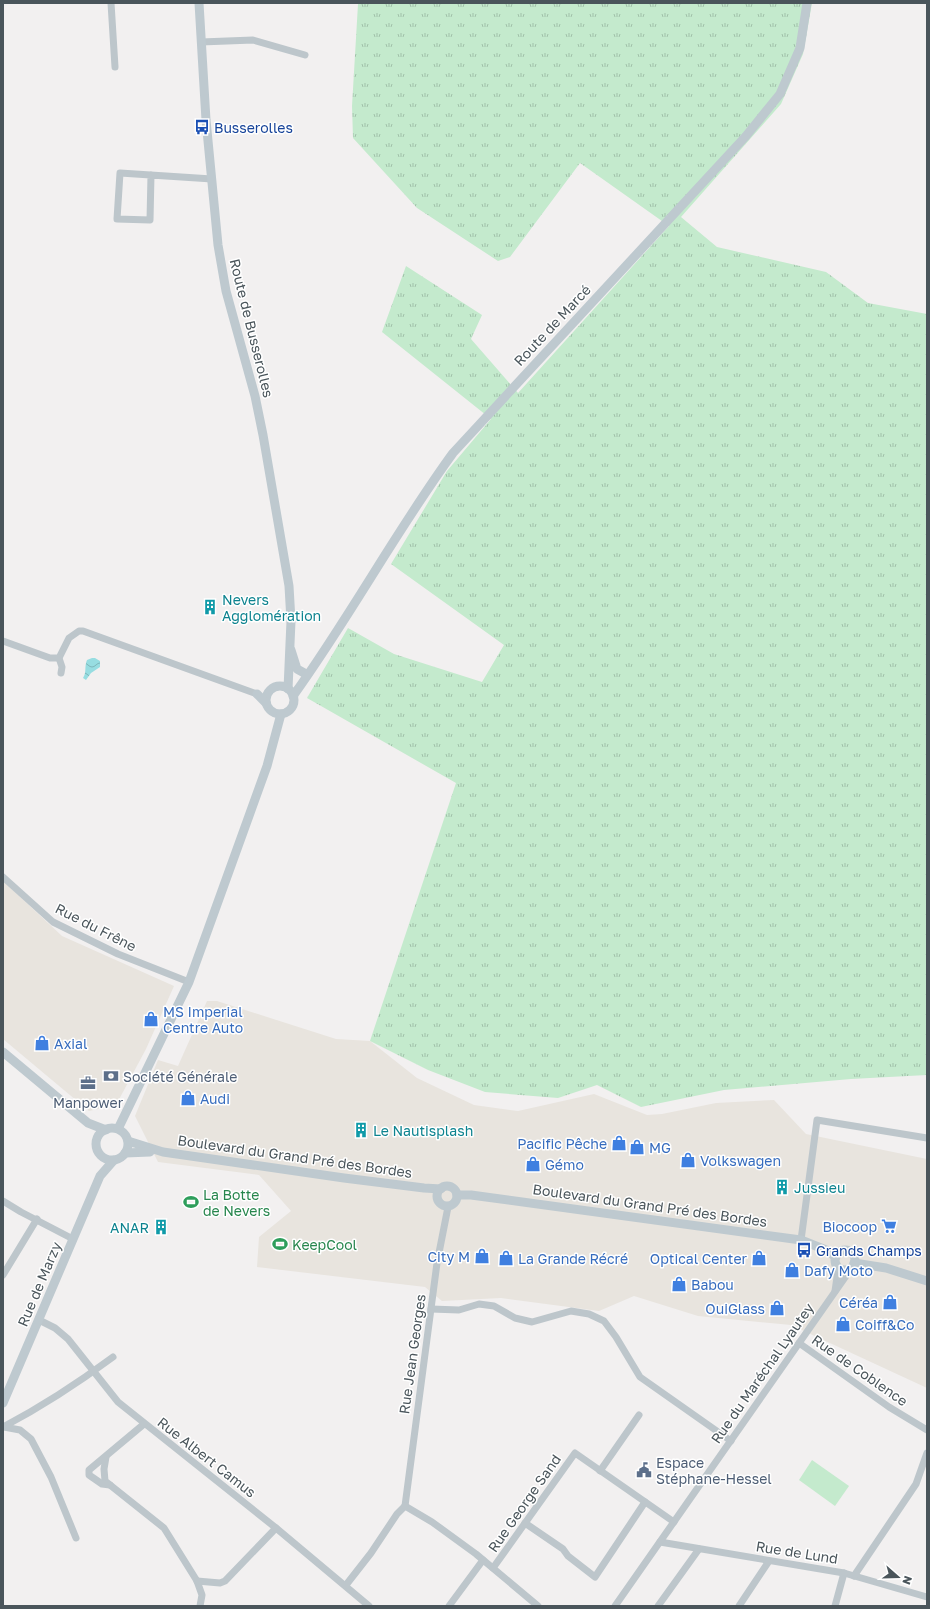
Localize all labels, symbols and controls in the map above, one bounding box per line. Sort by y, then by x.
bus stop icon: Busserolles [193,118,211,136]
place label: Busserolles [214,119,293,136]
street label: Route de Busserolles [227,257,277,399]
street label: Route de Marcé [510,281,594,369]
place label: Nevers Agglomération [222,591,321,624]
building icon: Nevers Agglomération [201,598,219,616]
street label: Rue du Frêne [53,899,139,955]
place label: MS Imperial Centre Auto [163,1003,243,1036]
shop icon: MS Imperial Centre Auto [142,1010,160,1028]
shop icon: Axial [33,1034,51,1052]
place label: Axial [54,1035,88,1052]
bank icon: Société Générale [102,1067,120,1085]
place label: Société Générale [123,1068,238,1085]
office icon: Manpower [79,1074,97,1092]
shop icon: Audi [179,1089,197,1107]
place label: Audi [200,1090,230,1107]
place label: Manpower [53,1094,124,1111]
building icon: Le Nautisplash [352,1121,370,1139]
place label: Le Nautisplash [373,1122,473,1139]
street label: Boulevard du Grand Pré des Bordes [177,1131,413,1181]
shop icon: Pacific Pêche [610,1134,628,1152]
place label: Pacific Pêche [517,1135,607,1152]
shop icon: MG [628,1138,646,1156]
place label: MG [649,1139,671,1156]
shop icon: Volkswagen [679,1151,697,1169]
place label: Volkswagen [700,1152,781,1169]
shop icon: Gémo [524,1155,542,1173]
place label: Gémo [545,1156,584,1173]
building icon: Jussieu [773,1178,791,1196]
place label: Jussieu [794,1179,845,1196]
street label: Boulevard du Grand Pré des Bordes [532,1180,768,1230]
place label: La Botte de Nevers [203,1186,270,1219]
sports icon: La Botte de Nevers [182,1193,200,1211]
supermarket icon: Biocoop [880,1217,898,1235]
building icon: ANAR [152,1218,170,1236]
place label: Biocoop [822,1218,877,1235]
place label: ANAR [110,1219,149,1236]
sports icon: KeepCool [271,1235,289,1253]
place label: KeepCool [292,1236,357,1253]
street label: Rue de Marzy [14,1239,65,1329]
bus stop icon: Grands Champs [795,1241,813,1259]
place label: Grands Champs [816,1242,922,1259]
shop icon: City M [473,1247,491,1265]
place label: City M [427,1248,470,1265]
shop icon: La Grande Récré [497,1249,515,1267]
shop icon: Optical Center [750,1249,768,1267]
place label: La Grande Récré [518,1250,628,1267]
place label: Optical Center [650,1250,748,1267]
shop icon: Dafy Moto [783,1261,801,1279]
place label: Dafy Moto [804,1262,873,1279]
shop icon: Babou [670,1275,688,1293]
place label: Babou [691,1276,734,1293]
street label: Rue Jean Georges [395,1293,429,1415]
shop icon: Céréa [881,1293,899,1311]
place label: Céréa [839,1294,878,1311]
street label: Rue du Maréchal Lyautey [707,1299,817,1446]
shop icon: OuiGlass [768,1299,786,1317]
place label: OuiGlass [705,1300,765,1317]
shop icon: Coiff&Co [834,1315,852,1333]
place label: Coiff&Co [855,1316,914,1333]
street label: Rue de Coblence [809,1331,911,1409]
street label: Rue Albert Camus [154,1413,260,1501]
street label: Rue George Sand [484,1451,564,1555]
place label: Espace Stéphane-Hessel [656,1454,772,1487]
public building icon: Espace Stéphane-Hessel [635,1461,653,1479]
street label: Rue de Lund [755,1537,839,1567]
north arrow [878,1557,918,1597]
text: N [900,1574,915,1587]

